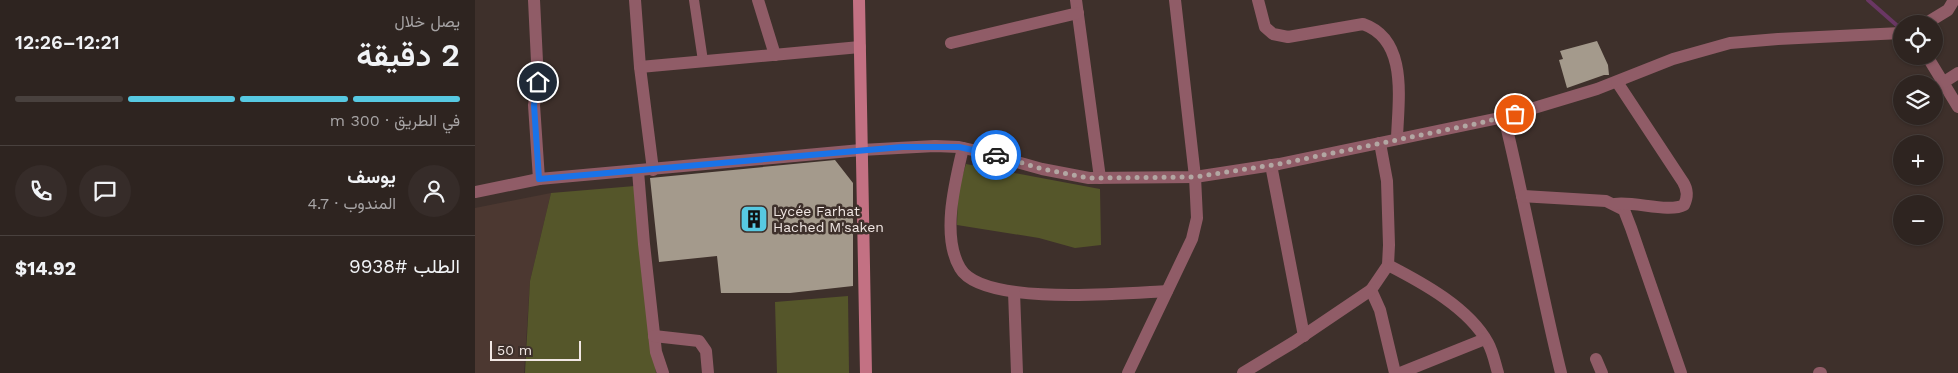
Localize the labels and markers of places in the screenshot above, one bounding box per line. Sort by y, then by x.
pin [517,61,559,103]
pin [1494,93,1536,135]
place label: Lycée Farhat Hached M'saken [773,203,884,235]
building icon: Lycée Farhat Hached M'saken [739,204,769,234]

